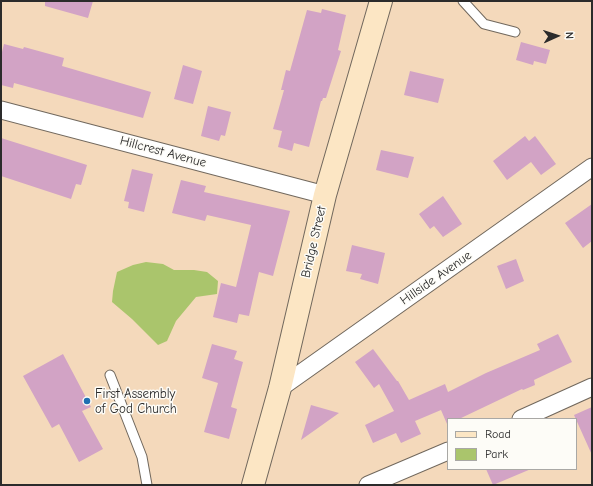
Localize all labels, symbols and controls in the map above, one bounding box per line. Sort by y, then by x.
north arrow [537,16,577,56]
text: N [563,31,576,39]
street label: Hillcrest Avenue [118,133,208,171]
street label: Bridge Street [298,205,330,279]
street label: Hillside Avenue [397,248,475,308]
place label: First Assembly of God Church [95,386,177,417]
marker: First Assembly of God Church [82,396,92,406]
legend [447,418,577,470]
text: Road [485,427,511,441]
text: Park [485,447,508,461]

